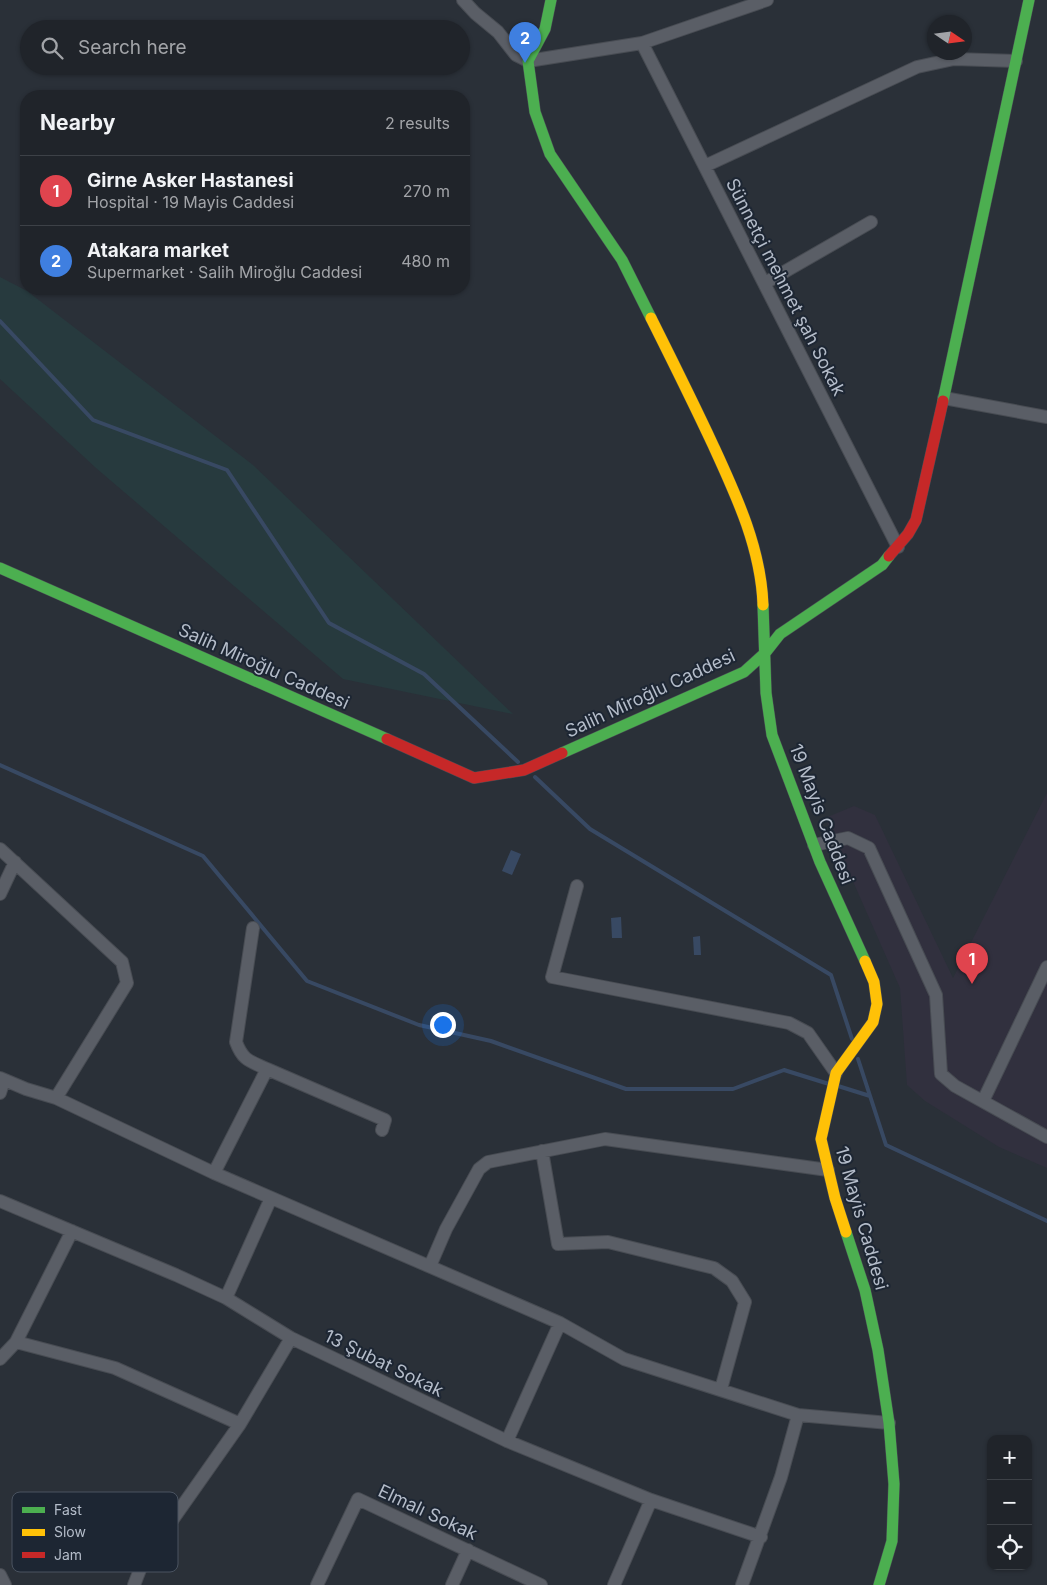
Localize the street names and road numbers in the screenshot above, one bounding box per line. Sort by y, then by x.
street label: Sünnetçi mehmet şah Sokak [722,175,850,399]
street label: Salih Miroğlu Caddesi [175,619,353,713]
street label: Salih Miroğlu Caddesi [562,644,738,742]
street label: 19 Mayis Caddesi [786,741,858,887]
street label: 19 Mayis Caddesi [831,1144,893,1292]
street label: 13 Şubat Sokak [321,1325,447,1401]
street label: Elmalı Sokak [375,1480,481,1544]

